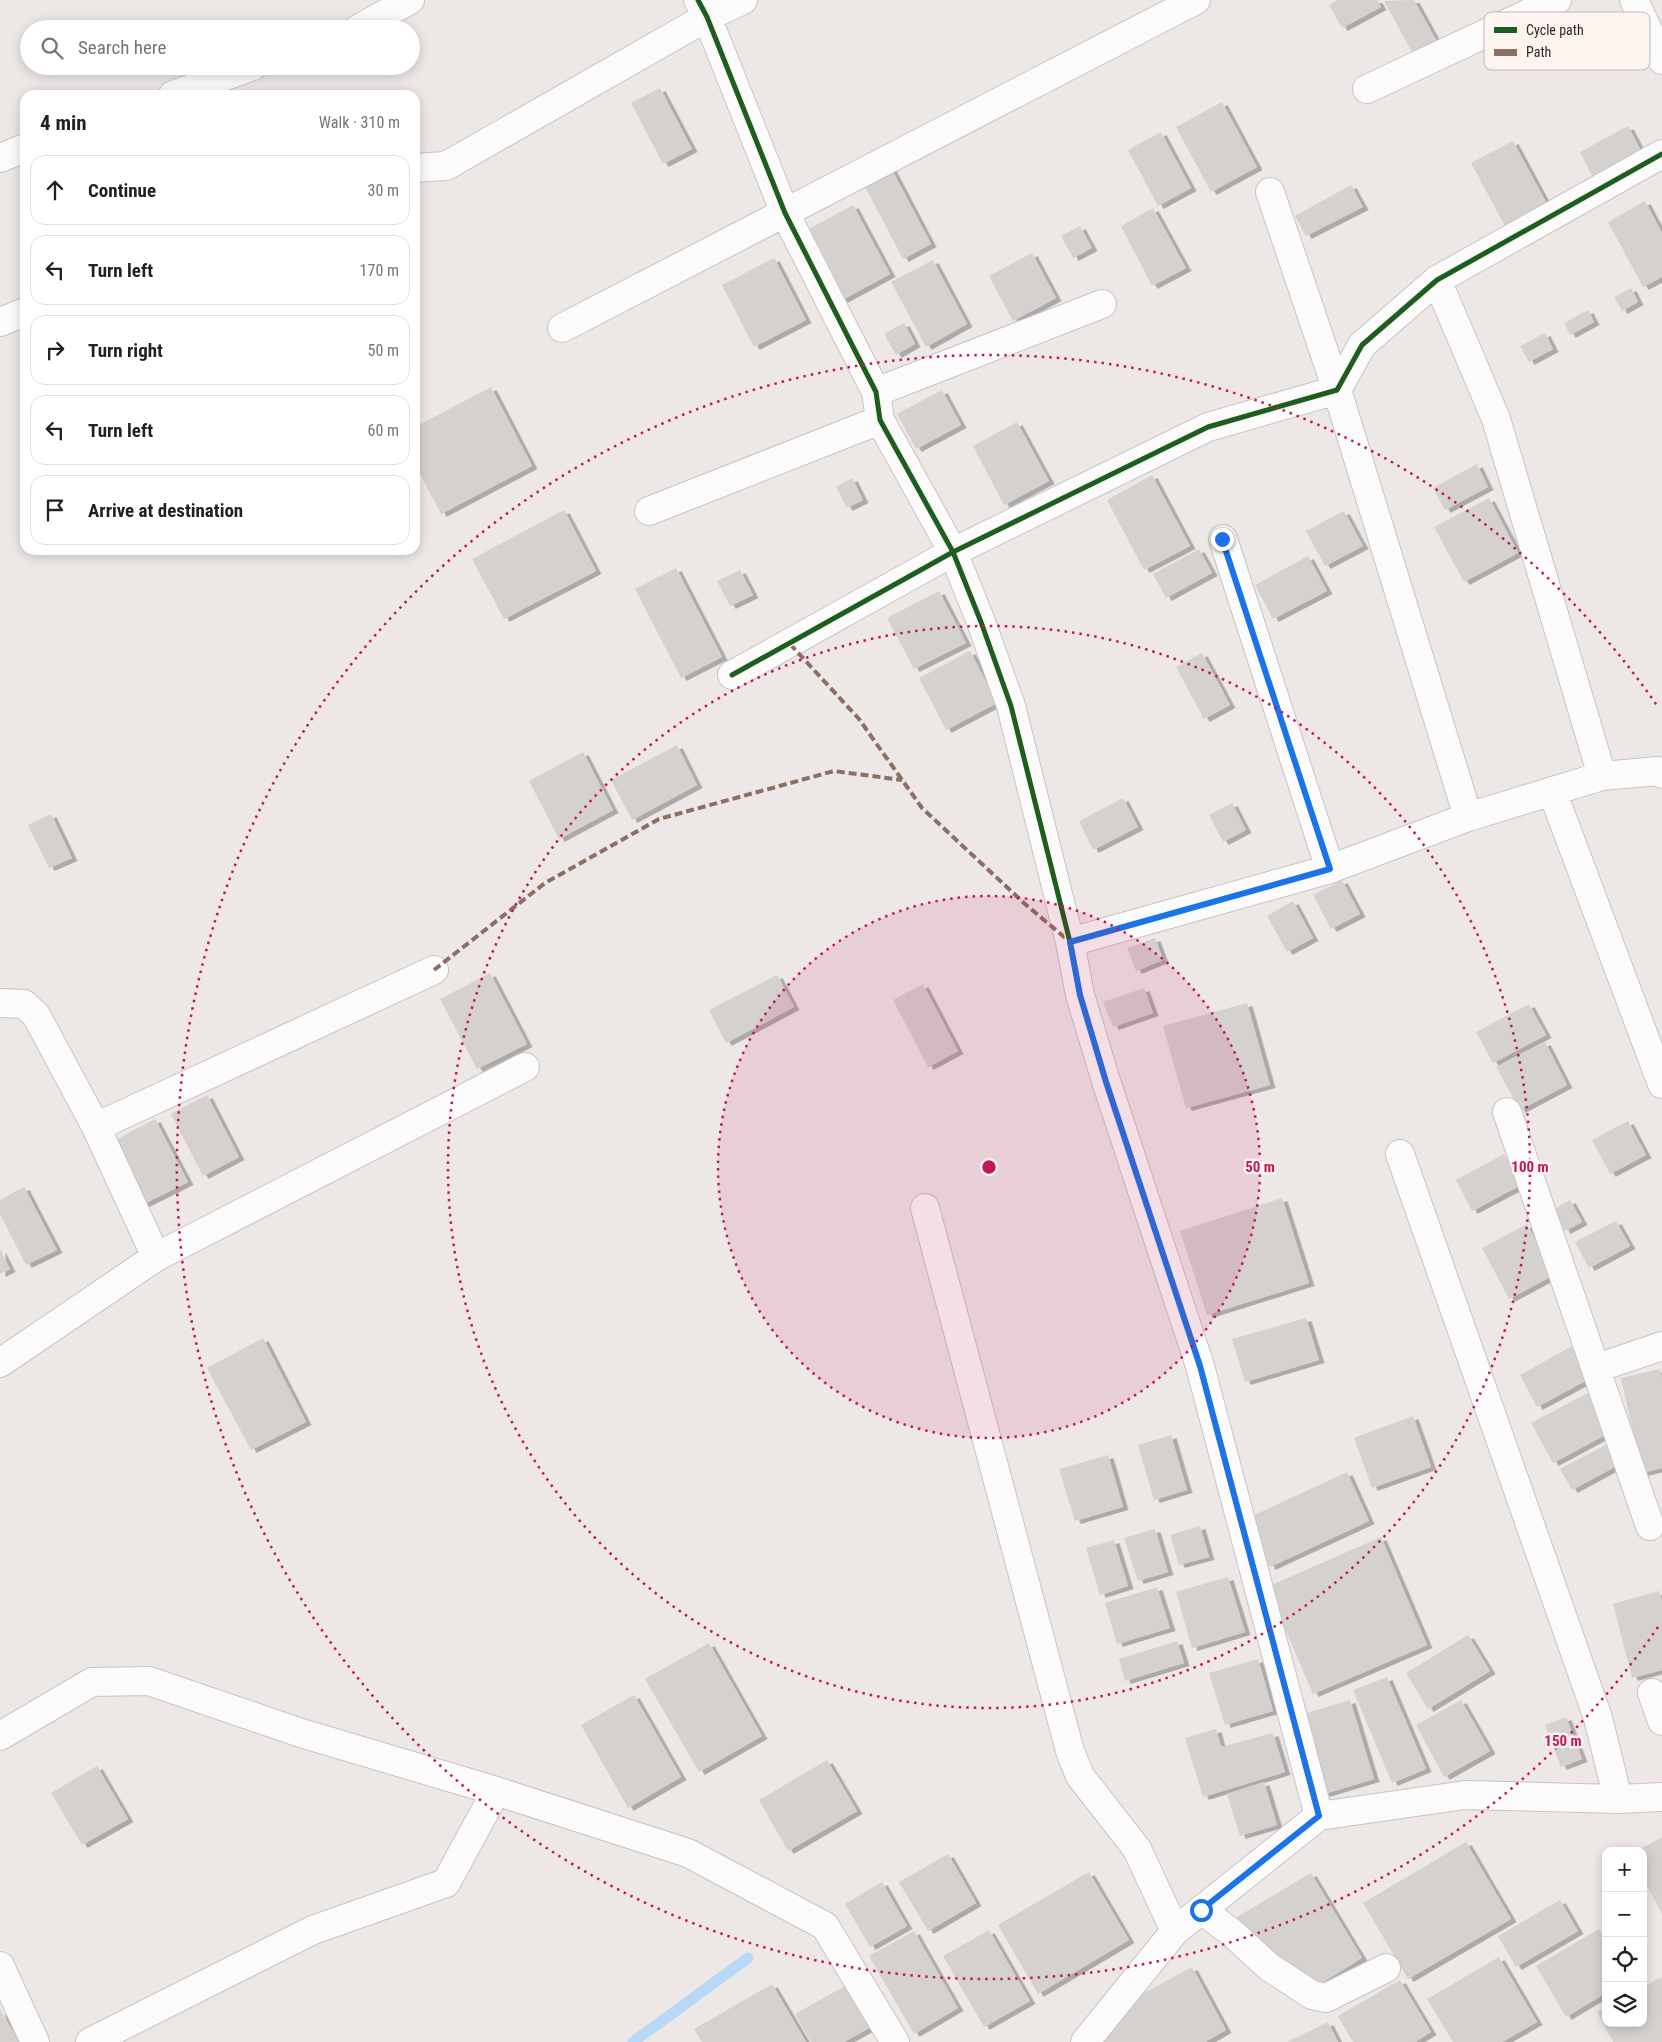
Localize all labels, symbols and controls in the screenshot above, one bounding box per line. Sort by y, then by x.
legend [1484,12,1650,70]
search box [20,20,420,75]
text: Cycle path [1526,22,1584,38]
icon: search [38,34,66,62]
text: Search here [78,36,166,59]
text: Path [1526,44,1551,60]
text: 4 min [40,111,87,135]
text: Walk · 310 m [319,113,400,132]
icon: ahead [41,176,69,204]
text: Continue [88,179,156,202]
text: 30 m [367,181,399,200]
icon: left [41,256,69,284]
text: Turn left [88,259,153,282]
text: 170 m [360,261,399,280]
icon: right [41,336,69,364]
text: Turn right [88,339,163,362]
text: 50 m [367,341,399,360]
icon: left [41,416,69,444]
text: Turn left [88,419,153,442]
text: 60 m [367,421,399,440]
icon: arrive [41,496,69,524]
text: Arrive at destination [88,499,243,522]
route end [1211,528,1234,551]
centre of rings [980,1158,998,1176]
text: 50 m [1245,1158,1275,1176]
text: 100 m [1511,1158,1549,1176]
text: 150 m [1544,1732,1582,1750]
map controls [1602,1847,1647,2027]
button: + [1602,1847,1647,1892]
button: − [1602,1892,1647,1937]
route start [1190,1899,1213,1922]
button: locate [1602,1937,1647,1982]
button: layers [1602,1982,1647,2027]

